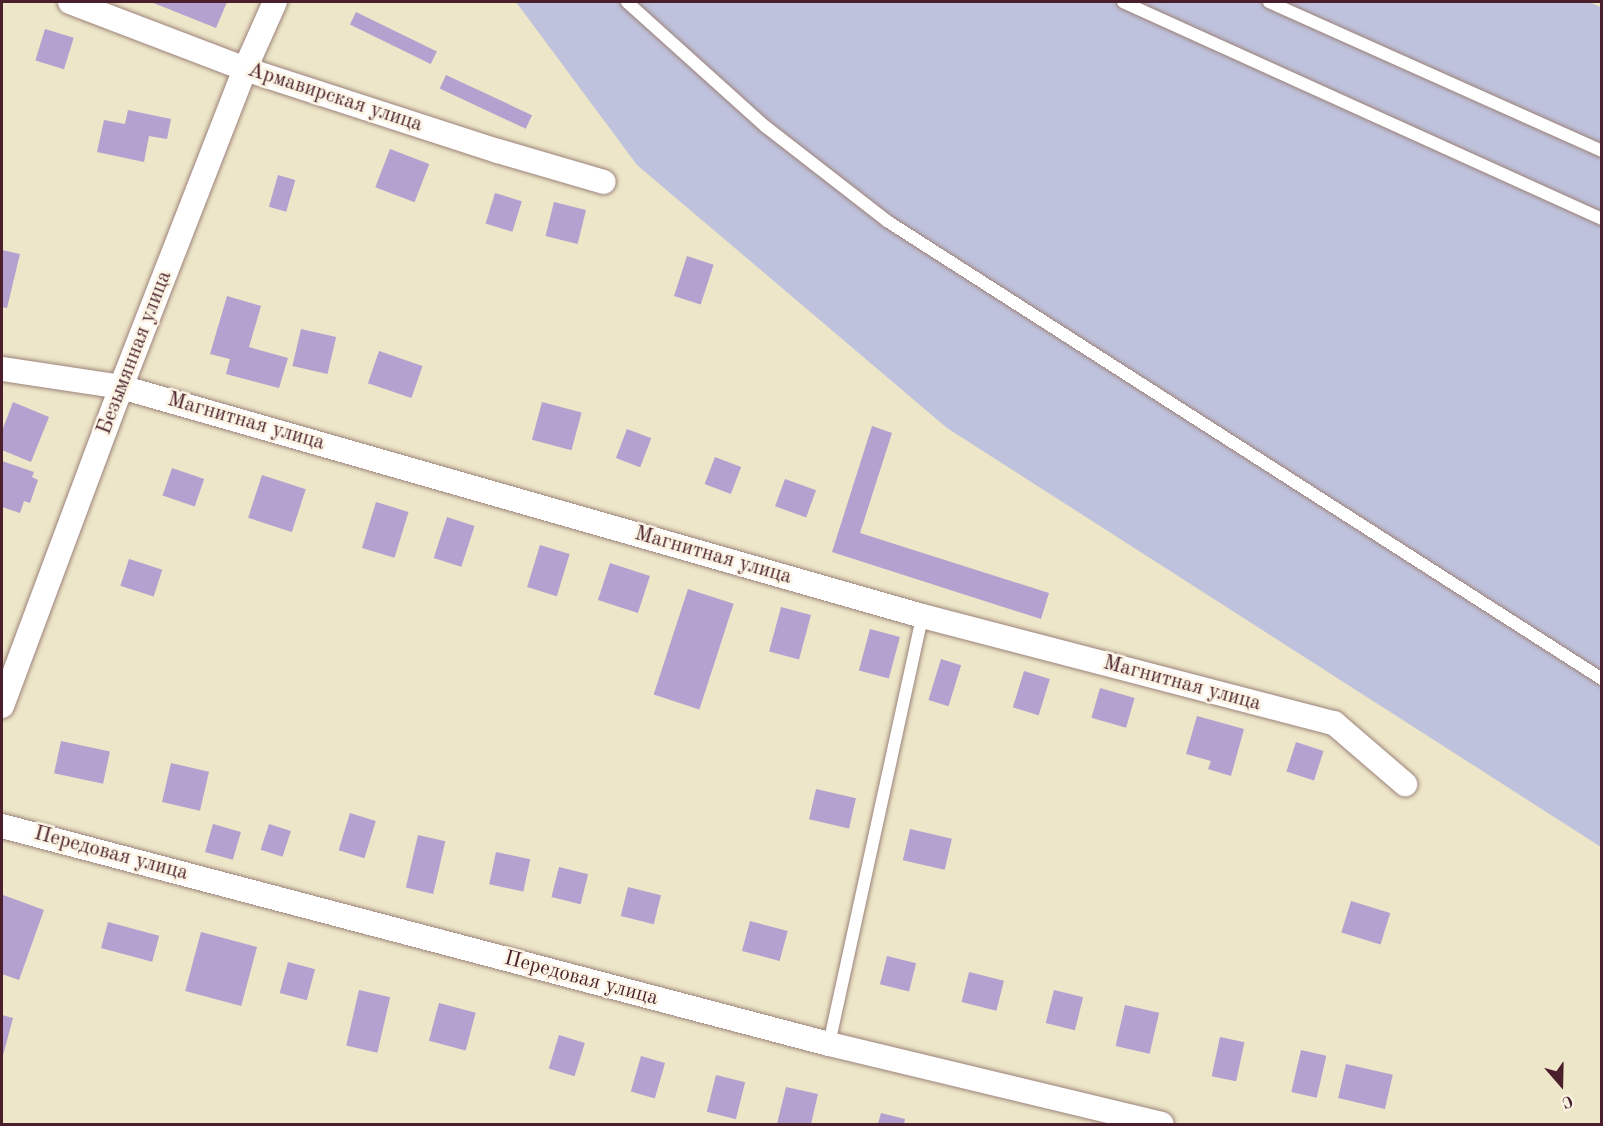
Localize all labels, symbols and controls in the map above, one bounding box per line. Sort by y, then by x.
street label: Армавирская улица [244,58,426,138]
street label: Безымянная улица [92,268,178,438]
street label: Магнитная улица [165,388,327,456]
street label: Магнитная улица [632,522,794,590]
street label: Магнитная улица [1100,651,1264,717]
street label: Передовая улица [31,821,191,887]
street label: Передовая улица [501,946,661,1012]
north arrow [1531,1054,1591,1114]
text: С [1559,1092,1575,1110]

